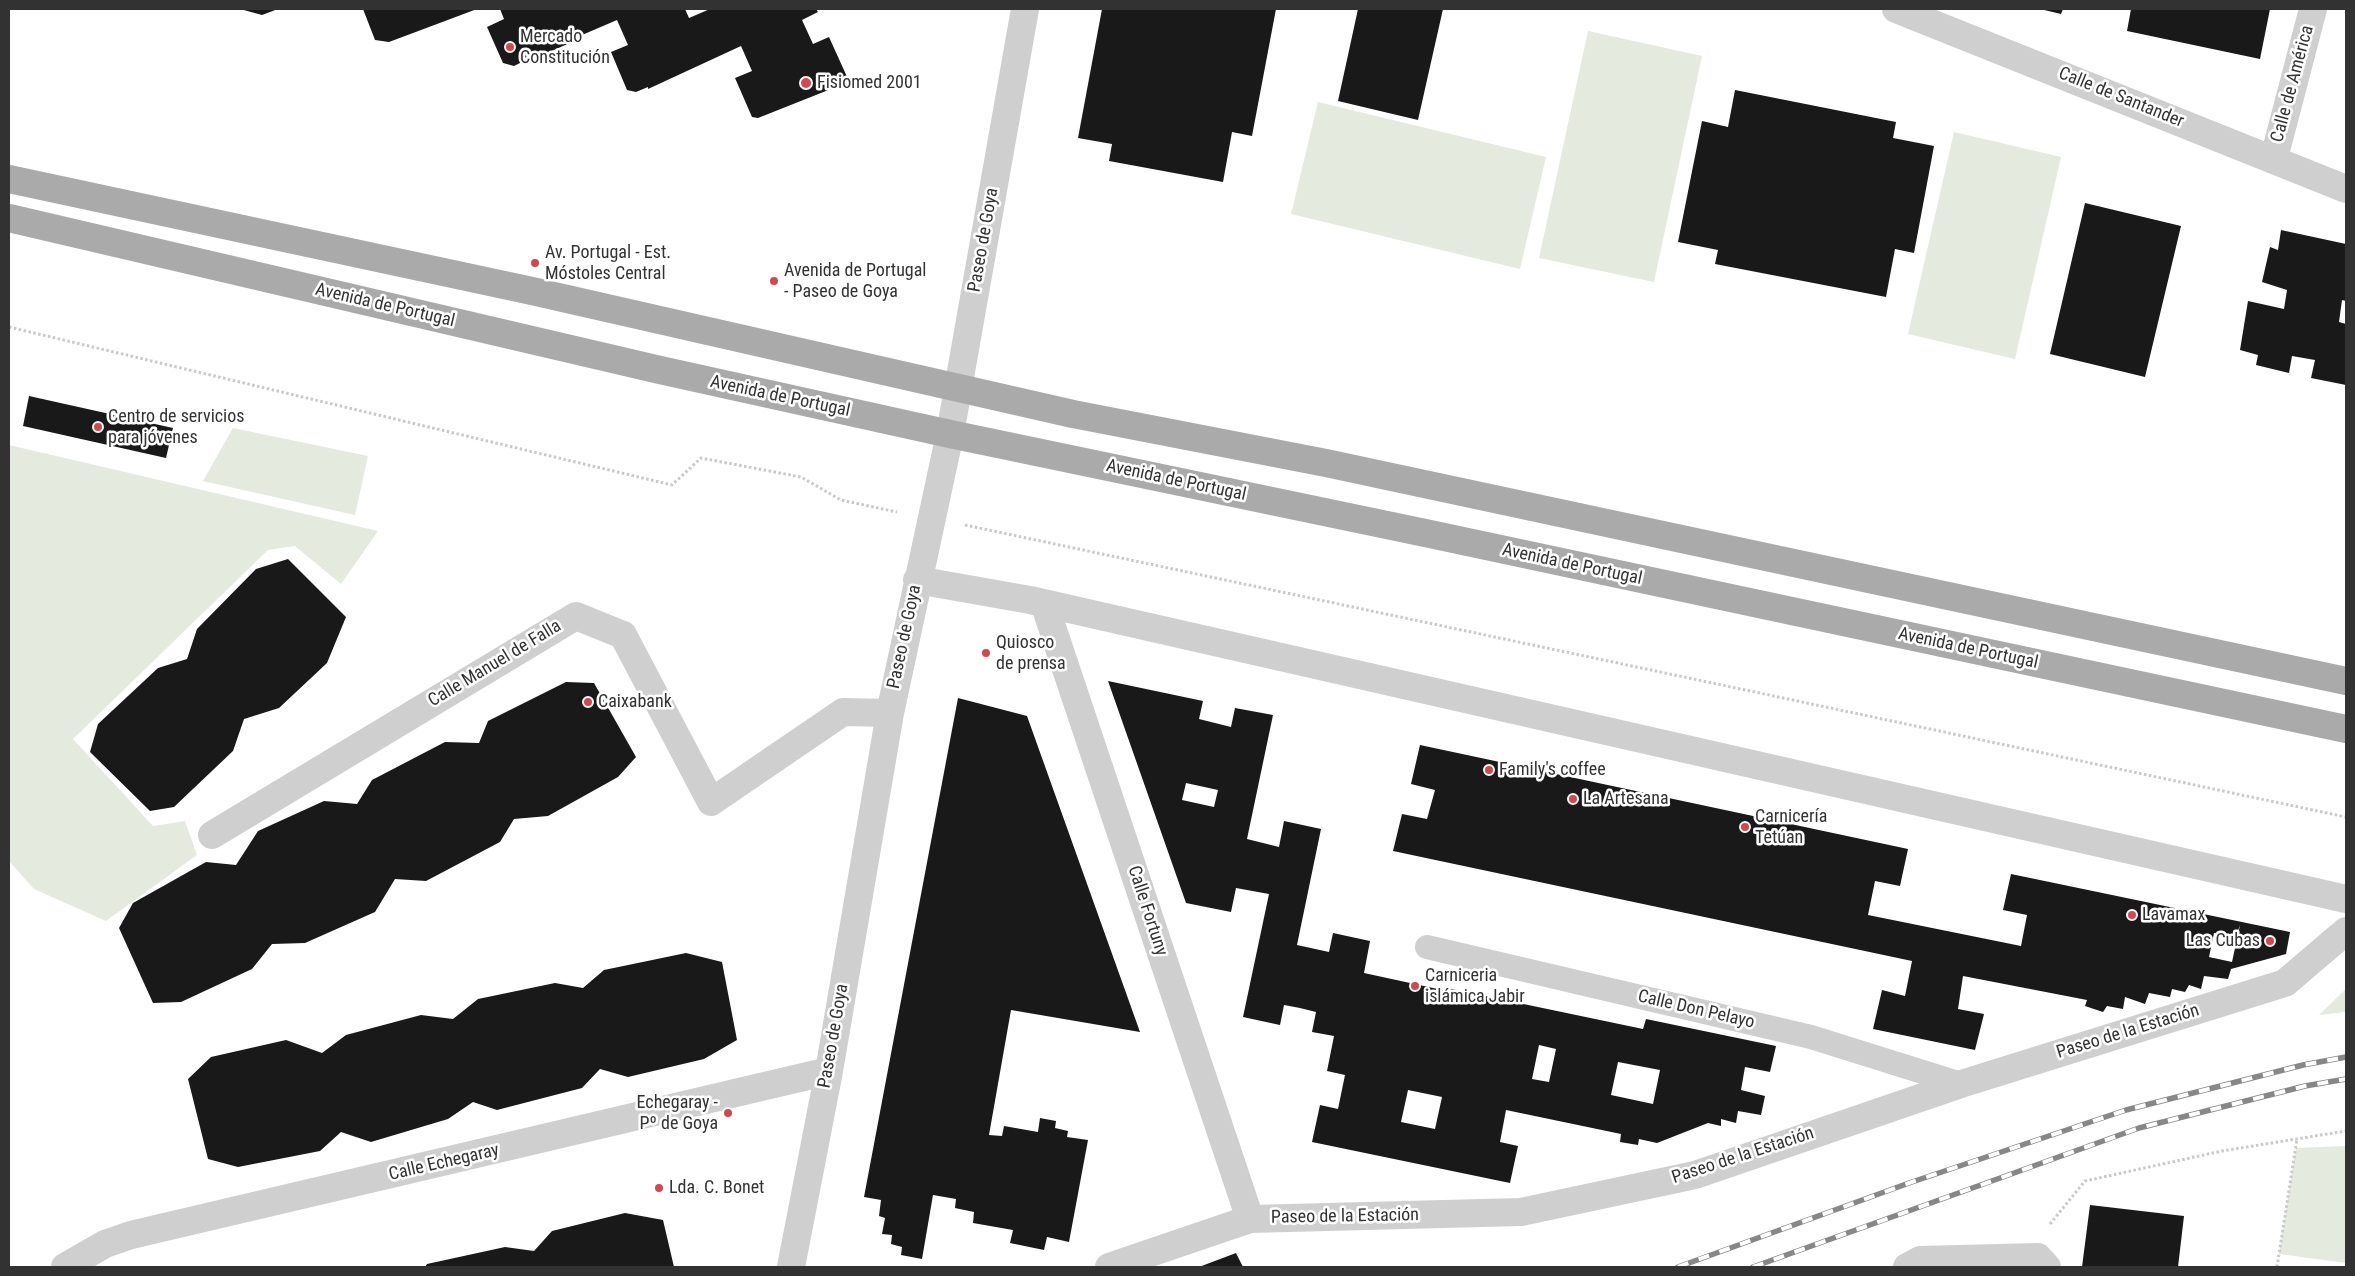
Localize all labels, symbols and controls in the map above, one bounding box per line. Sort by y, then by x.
street label: Calle de América [2267,23,2319,145]
place label: Mercado Constitución [520,26,610,68]
marker: Mercado Constitución [504,41,516,53]
street label: Calle de Santander [2055,63,2187,133]
place label: Fisiomed 2001 [817,72,922,94]
marker: Fisiomed 2001 [799,76,813,90]
street label: Paseo de Goya [964,186,1004,294]
place label: Av. Portugal - Est. Móstoles Central [545,242,671,284]
marker: Av. Portugal - Est. Móstoles Central [529,257,541,269]
place label: Avenida de Portugal - Paseo de Goya [784,260,926,302]
marker: Avenida de Portugal - Paseo de Goya [768,275,780,287]
street label: Avenida de Portugal [313,279,457,333]
street label: Avenida de Portugal [708,372,852,422]
place label: Centro de servicios para jóvenes [108,406,244,448]
marker: Centro de servicios para jóvenes [92,421,104,433]
street label: Avenida de Portugal [1104,456,1248,506]
street label: Avenida de Portugal [1500,540,1644,590]
street label: Paseo de Goya [883,583,927,691]
street label: Calle Manuel de Falla [425,616,565,712]
street label: Avenida de Portugal [1896,624,2040,674]
place label: Quiosco de prensa [996,632,1066,674]
marker: Quiosco de prensa [980,647,992,659]
place label: Caixabank [598,691,672,713]
marker: Caixabank [582,696,594,708]
place label: Family's coffee [1499,759,1606,781]
marker: Family's coffee [1483,764,1495,776]
place label: La Artesana [1583,788,1669,810]
marker: La Artesana [1567,793,1579,805]
place label: Carnicería Tetúan [1755,806,1827,849]
marker: Carnicería Tetúan [1739,821,1751,833]
street label: Calle Fortuny [1122,863,1172,959]
place label: Lavamax [2142,904,2205,926]
marker: Lavamax [2126,909,2138,921]
place label: Las Cubas [2186,930,2260,952]
marker: Las Cubas [2264,935,2276,947]
place label: Carniceria islámica Jabir [1425,965,1525,1008]
marker: Carniceria islámica Jabir [1409,980,1421,992]
street label: Paseo de Goya [814,982,854,1090]
street label: Calle Don Pelayo [1636,986,1756,1034]
street label: Paseo de la Estación [2054,1000,2202,1064]
place label: Echegaray - Pº de Goya [637,1092,718,1134]
marker: Echegaray - Pº de Goya [722,1107,734,1119]
street label: Paseo de la Estación [1669,1123,1817,1189]
street label: Calle Echegaray [387,1140,501,1186]
place label: Lda. C. Bonet [669,1177,764,1199]
marker: Lda. C. Bonet [653,1182,665,1194]
street label: Paseo de la Estación [1271,1205,1419,1229]

